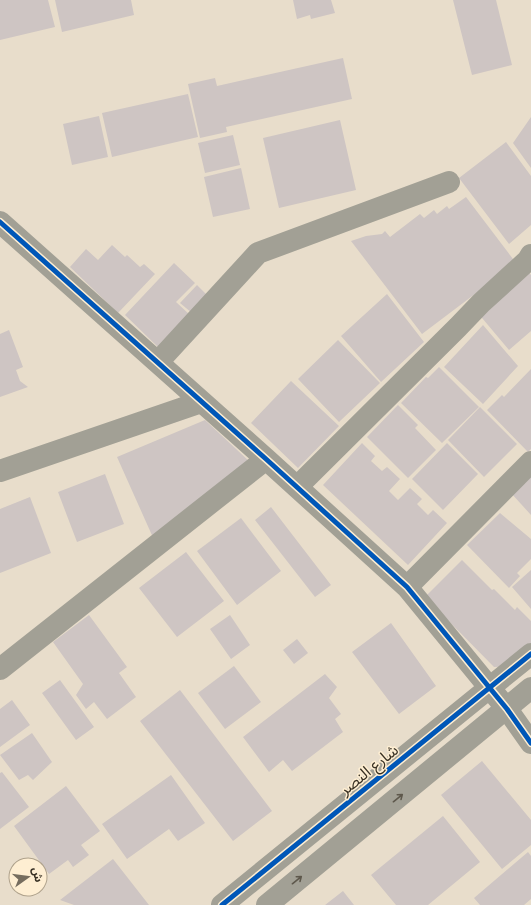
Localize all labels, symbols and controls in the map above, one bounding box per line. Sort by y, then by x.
street label: شارع النصر [333,739,404,802]
one-way arrow [392,794,403,803]
north arrow [8,857,48,897]
text: ش [27,865,47,884]
one-way arrow [291,876,302,885]

